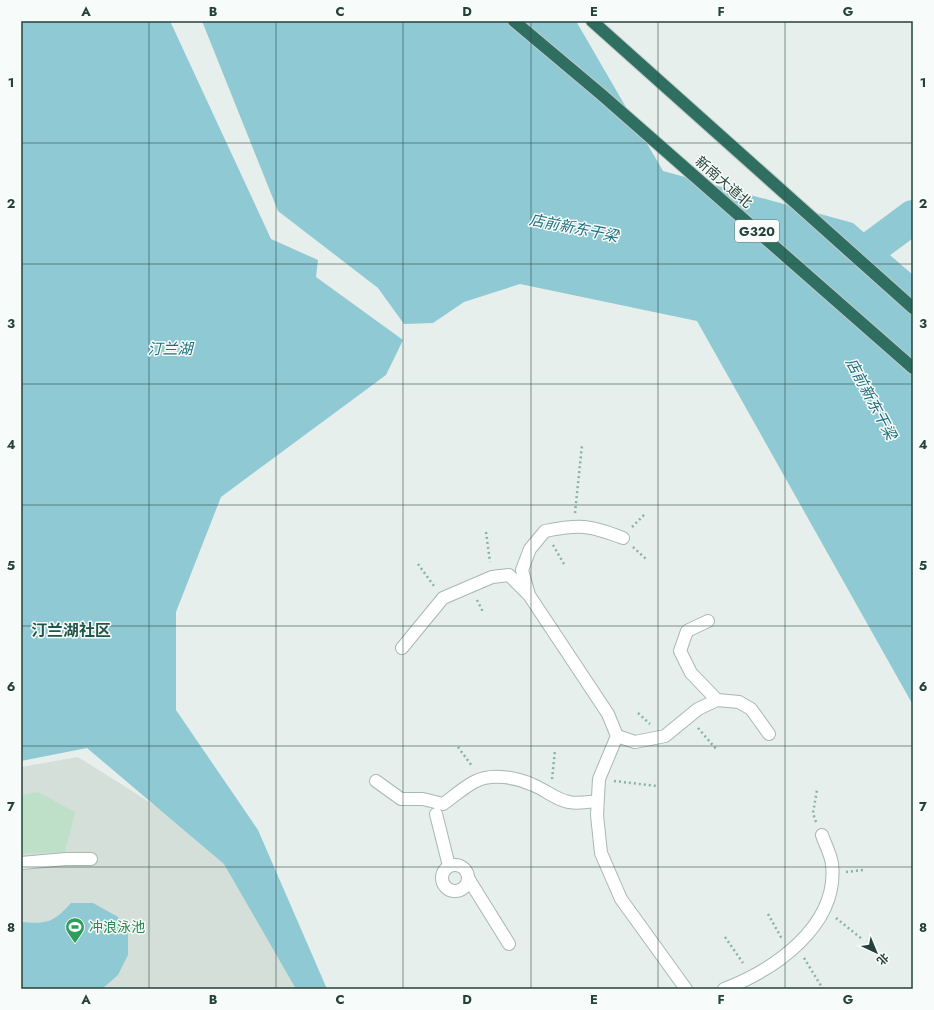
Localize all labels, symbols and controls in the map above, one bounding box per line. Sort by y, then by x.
text: A [80,2,91,21]
text: B [209,2,218,21]
text: C [335,2,345,21]
text: D [462,2,472,21]
text: E [590,2,598,21]
text: F [717,2,725,21]
text: G [843,2,854,21]
text: 1 [8,73,14,92]
text: 1 [920,73,926,92]
street label: 新南大道北 [691,151,757,213]
text: 2 [7,194,15,213]
text: 2 [919,194,927,213]
water label: 店前新东干梁 [528,209,622,248]
road number: G320 [735,220,779,242]
text: 3 [7,314,15,333]
text: 3 [919,314,927,333]
water label: 汀兰湖 [147,338,194,360]
water label: 店前新东干梁 [840,354,903,446]
text: 4 [6,435,16,454]
text: 4 [918,435,928,454]
text: 5 [7,556,15,575]
text: 5 [919,556,927,575]
district label: 汀兰湖社区 [31,619,111,642]
text: 6 [7,677,16,696]
text: 6 [919,677,928,696]
text: 7 [7,797,15,816]
text: 7 [919,797,927,816]
sports icon: 冲浪泳池 [64,916,86,944]
place label: 冲浪泳池 [89,917,145,937]
text: 8 [7,918,15,937]
text: 8 [919,918,927,937]
north arrow [856,932,896,972]
text: 北 [873,950,892,969]
text: A [80,990,91,1009]
text: B [209,990,218,1009]
text: C [335,990,345,1009]
text: D [462,990,472,1009]
text: E [590,990,598,1009]
text: F [717,990,725,1009]
text: G [843,990,854,1009]

